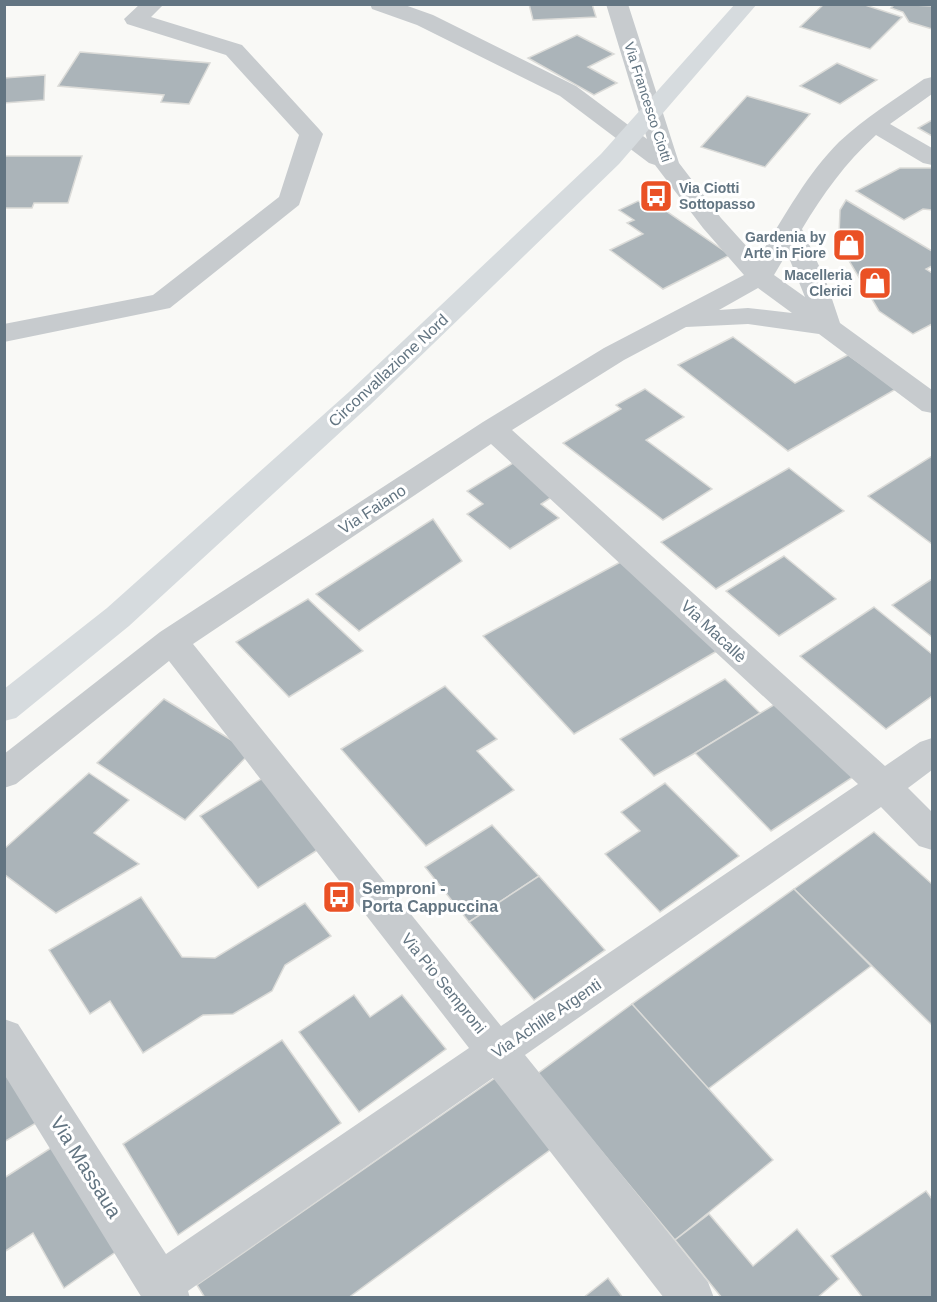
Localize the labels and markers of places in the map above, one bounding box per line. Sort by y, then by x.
bus stop icon: Via Ciotti Sottopasso [638,178,674,214]
place label: Via Ciotti Sottopasso [679,180,755,212]
shop icon: Gardenia by Arte in Fiore [831,227,867,263]
place label: Gardenia by Arte in Fiore [744,229,826,261]
shop icon: Macelleria Clerici [857,265,893,301]
place label: Macelleria Clerici [784,267,852,299]
bus stop icon: Semproni - Porta Cappuccina [321,879,357,915]
place label: Semproni - Porta Cappuccina [362,880,498,915]

